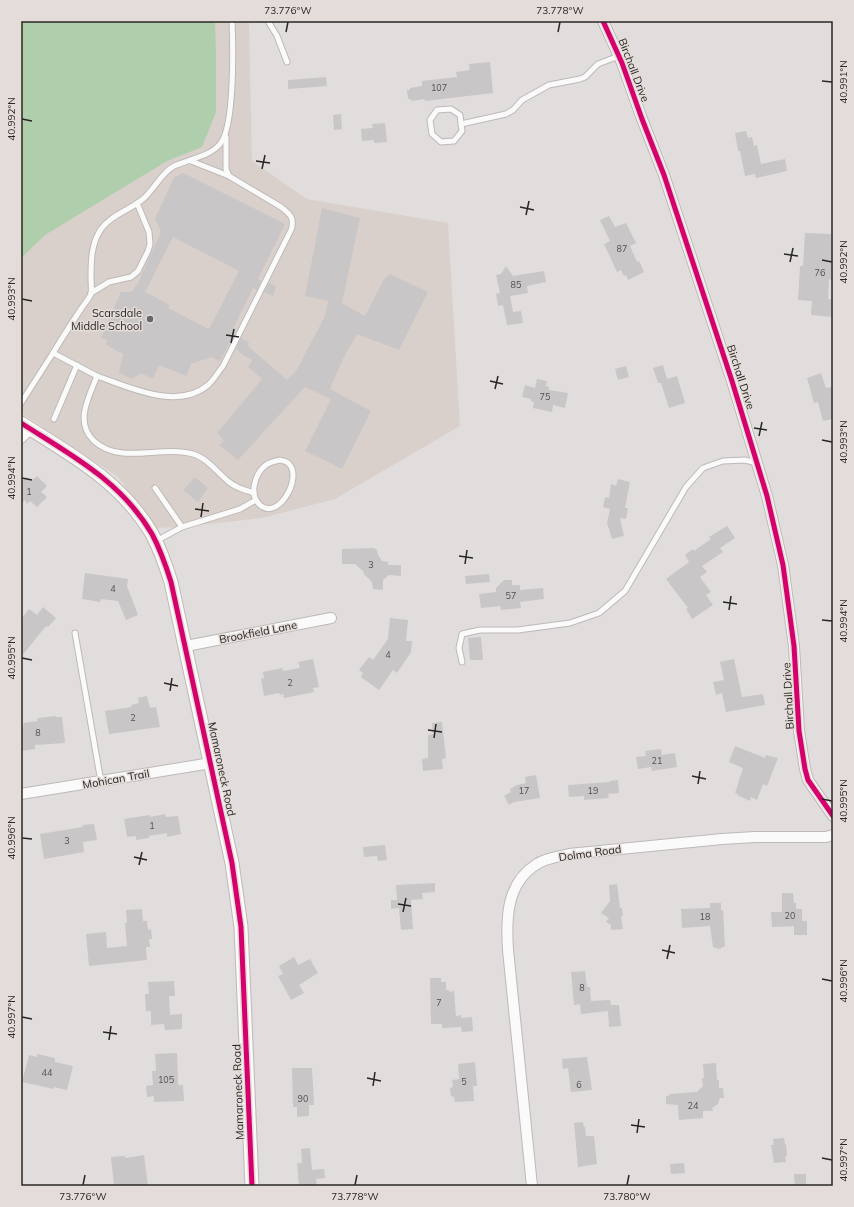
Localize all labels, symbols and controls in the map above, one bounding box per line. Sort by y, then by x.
text: 73.776°W [264,4,312,17]
text: 73.778°W [536,4,584,17]
street label: Birchall Drive [615,36,653,104]
text: 40.991°N [837,60,850,104]
house number: 107 [431,82,447,93]
text: 40.992°N [5,97,18,141]
text: 40.992°N [837,240,850,284]
house number: 87 [617,243,627,254]
house number: 76 [815,267,825,278]
text: 40.993°N [5,277,18,321]
house number: 85 [511,279,522,290]
place label: Scarsdale Middle School [71,306,142,333]
marker: Scarsdale Middle School [145,314,155,324]
street label: Birchall Drive [724,343,758,411]
house number: 75 [540,391,551,402]
text: 40.993°N [837,420,850,464]
text: 40.994°N [5,456,18,500]
house number: 1 [26,486,32,497]
house number: 3 [368,559,374,570]
house number: 4 [110,583,116,594]
house number: 57 [506,590,516,601]
text: 40.994°N [837,599,850,643]
street label: Brookfield Lane [218,618,298,646]
text: 40.995°N [5,636,18,680]
house number: 4 [385,649,391,660]
street label: Birchall Drive [779,662,797,730]
house number: 2 [287,677,293,688]
house number: 2 [130,712,136,723]
street label: Mamaroneck Road [205,721,239,817]
house number: 8 [35,727,41,738]
house number: 21 [652,755,662,766]
street label: Mohican Trail [81,766,151,792]
text: 40.995°N [837,779,850,823]
house number: 17 [519,785,529,796]
house number: 19 [588,785,598,796]
text: 40.996°N [5,816,18,860]
house number: 1 [149,820,155,831]
house number: 3 [64,835,70,846]
street label: Dolma Road [558,842,622,864]
house number: 20 [785,910,795,921]
house number: 18 [700,911,710,922]
text: 40.996°N [837,959,850,1003]
house number: 8 [579,982,585,993]
text: 40.997°N [5,995,18,1039]
house number: 7 [436,997,442,1008]
street label: Mamaroneck Road [229,1044,247,1140]
house number: 44 [42,1067,53,1078]
house number: 105 [158,1074,175,1085]
house number: 5 [461,1076,467,1087]
house number: 6 [576,1079,582,1090]
house number: 90 [298,1093,308,1104]
house number: 24 [688,1100,699,1111]
text: 40.997°N [837,1138,850,1182]
text: 73.776°W [59,1190,107,1203]
text: 73.778°W [331,1190,379,1203]
text: 73.780°W [603,1190,651,1203]

